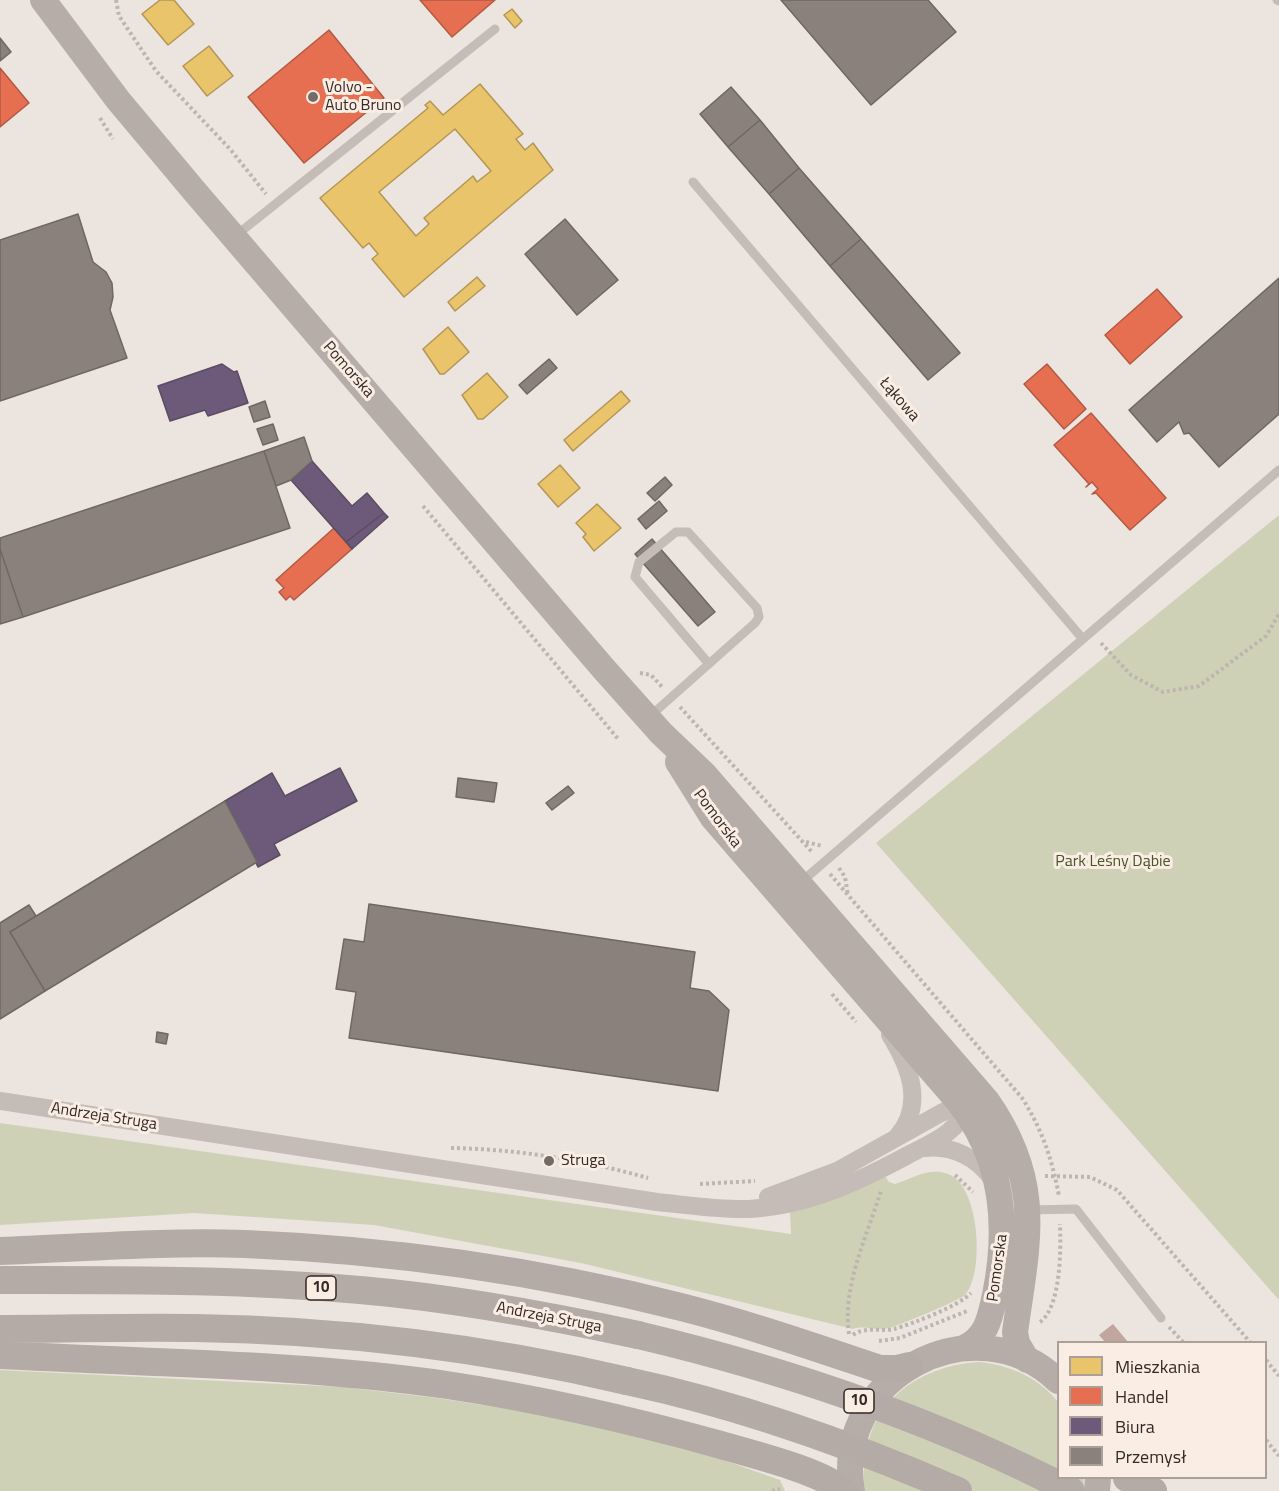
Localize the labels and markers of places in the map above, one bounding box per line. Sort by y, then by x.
place label: Volvo - Auto Bruno [325,78,402,116]
marker: Volvo - Auto Bruno [306,90,320,104]
place label: Struga [561,1151,605,1171]
marker: Struga [542,1154,556,1168]

